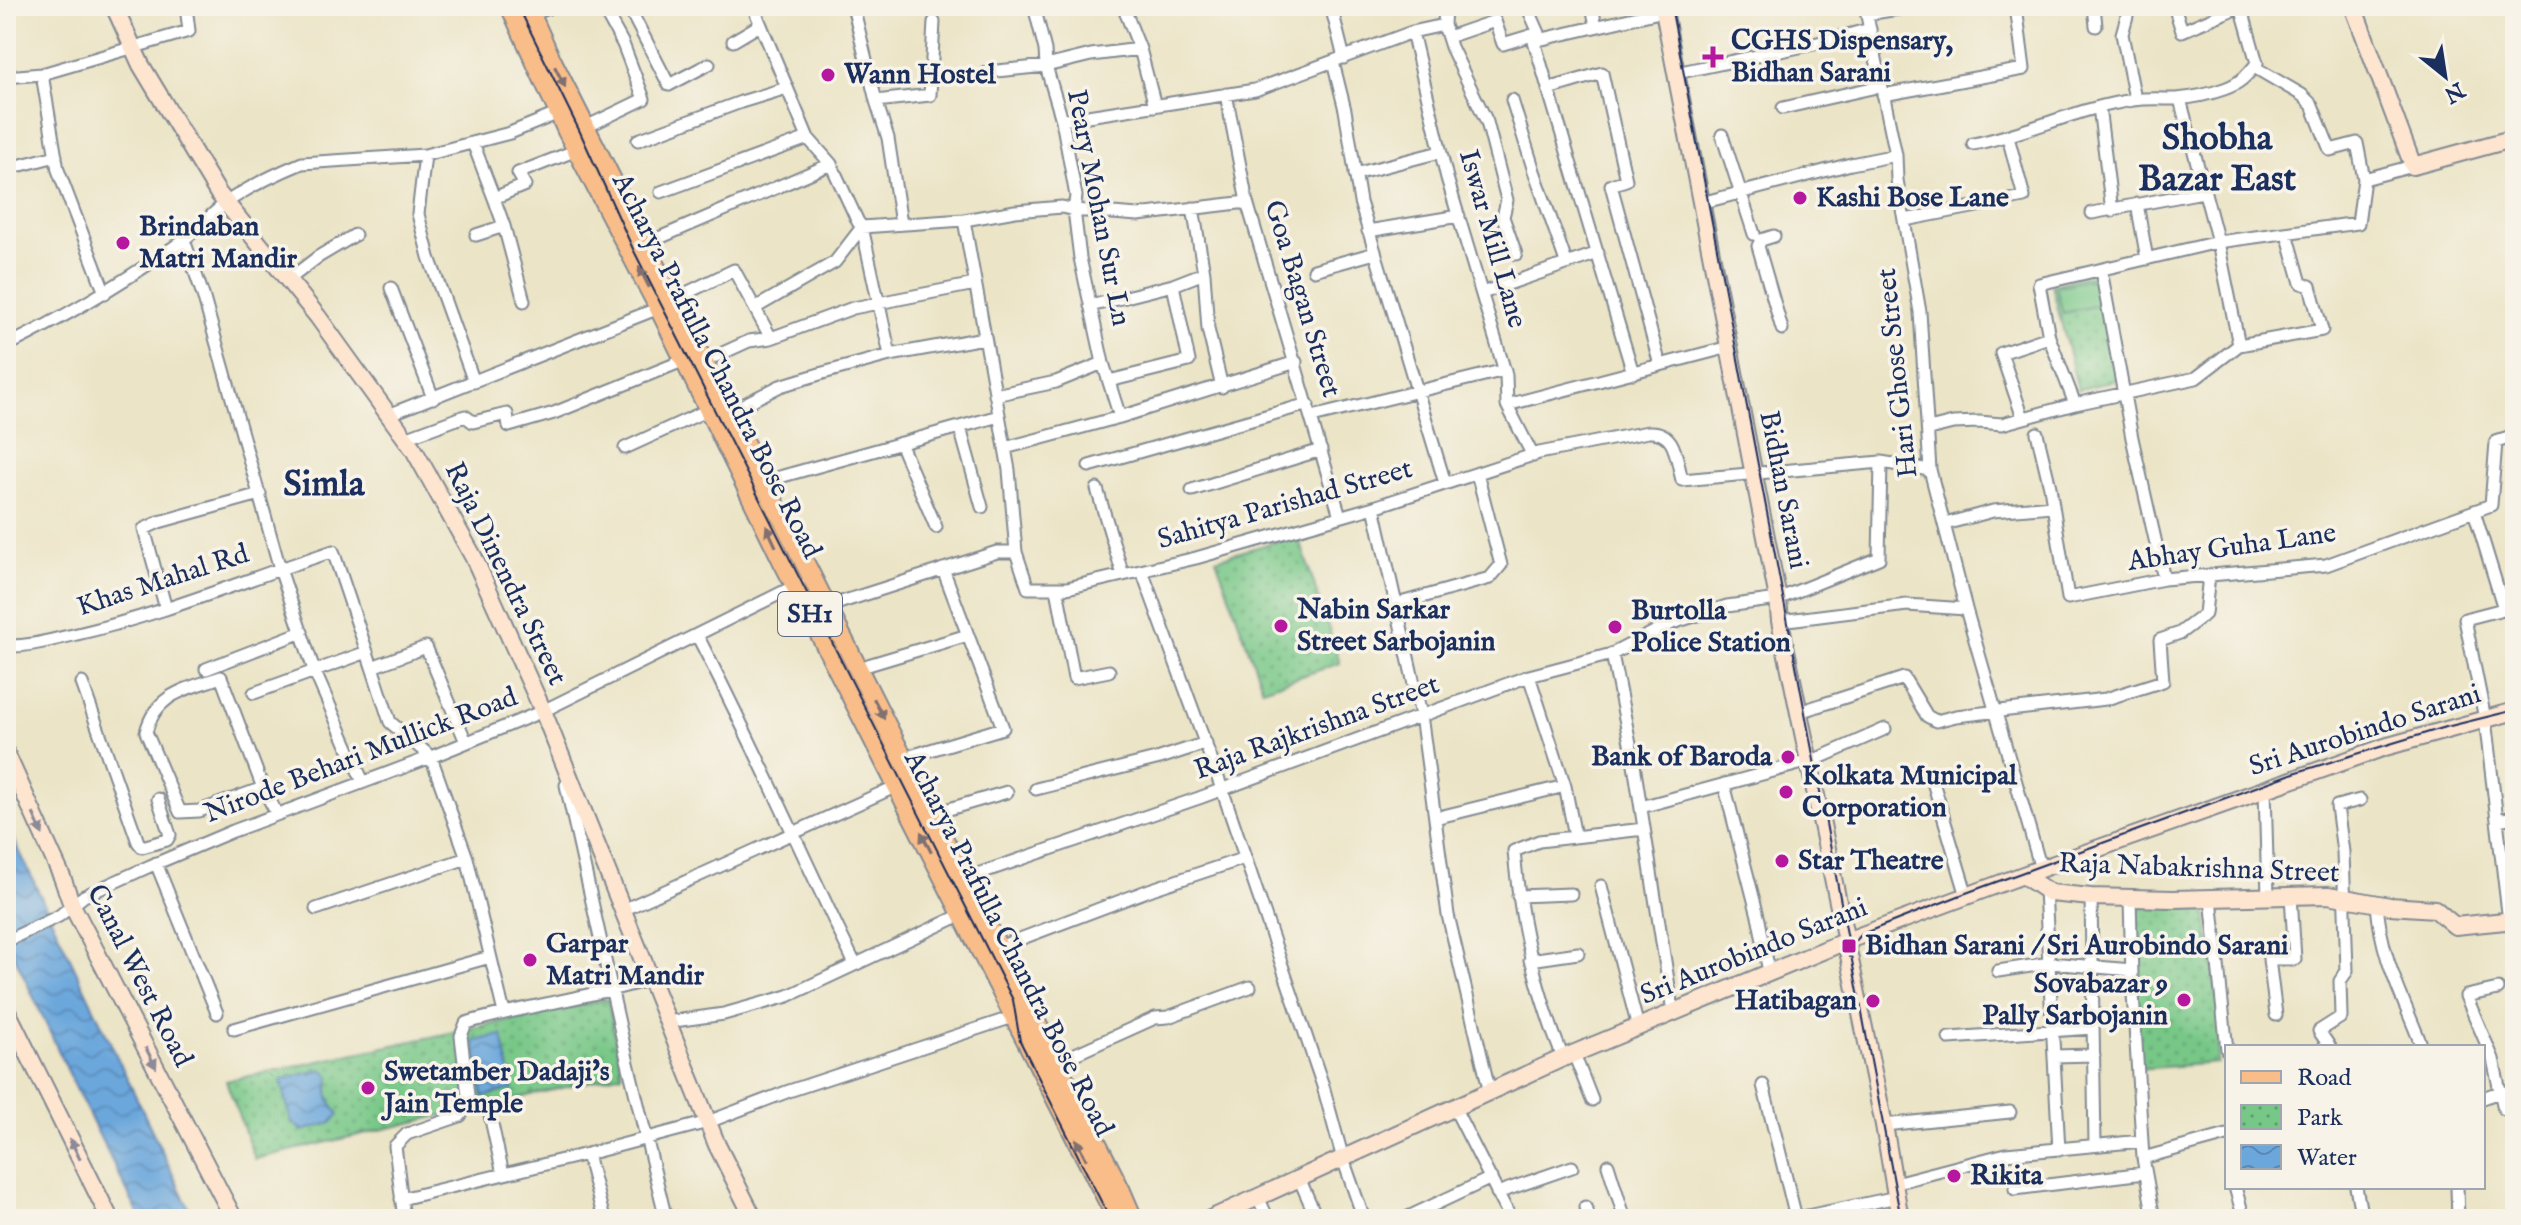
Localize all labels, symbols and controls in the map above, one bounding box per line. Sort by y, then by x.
place label: CGHS Dispensary, Bidhan Sarani [1731,24,1953,91]
north arrow [2405,36,2485,116]
marker: CGHS Dispensary, Bidhan Sarani [1702,46,1724,68]
place label: Wann Hostel [843,58,997,93]
one-way arrow [553,65,567,88]
marker: Wann Hostel [819,66,837,84]
text: N [2439,74,2470,108]
street label: Peary Mohan Sur Ln [1058,87,1138,329]
district label: Shobha Bazar East [2138,116,2297,203]
street label: Iswar Mill Lane [1450,146,1534,332]
street label: Acharya Prafulla Chandra Bose Road [603,167,829,565]
place label: Kashi Bose Lane [1816,181,2009,216]
marker: Kashi Bose Lane [1791,189,1809,207]
street label: Goa Bagan Street [1255,196,1349,402]
place label: Brindaban Matri Mandir [139,210,298,277]
marker: Brindaban Matri Mandir [114,234,132,252]
one-way arrow [637,266,650,289]
street label: Hari Ghose Street [1870,266,1926,480]
street label: Bidhan Sarani [1751,408,1815,572]
street label: Sahitya Parishad Street [1154,452,1417,558]
street label: Raja Dinendra Street [436,457,574,692]
district label: Simla [283,462,366,508]
street label: Abhay Guha Lane [2125,516,2339,580]
one-way arrow [764,524,777,547]
street label: Khas Mahal Rd [73,537,253,625]
road number: SH1 [778,592,842,636]
place label: Nabin Sarkar Street Sarbojanin [1296,593,1496,660]
place label: Burtolla Police Station [1631,594,1791,661]
marker: Nabin Sarkar Street Sarbojanin [1272,617,1290,635]
marker: Burtolla Police Station [1606,618,1624,636]
street label: Raja Rajkrishna Street [1190,667,1445,789]
street label: Sri Aurobindo Sarani [2245,677,2485,785]
street label: Nirode Behari Mullick Road [199,680,523,832]
one-way arrow [872,697,886,720]
place label: Bank of Baroda [1591,740,1773,775]
street label: Acharya Prafulla Chandra Bose Road [895,745,1121,1143]
marker: Bank of Baroda [1779,748,1797,766]
place label: Kolkata Municipal Corporation [1802,759,2018,826]
marker: Kolkata Municipal Corporation [1777,783,1795,801]
one-way arrow [31,812,45,836]
one-way arrow [919,831,933,854]
place label: Star Theatre [1798,844,1944,879]
street label: Raja Nabakrishna Street [2058,847,2340,891]
marker: Star Theatre [1773,852,1791,870]
street label: Canal West Road [78,879,200,1073]
street label: Sri Aurobindo Sarani [1635,891,1873,1013]
place label: Garpar Matri Mandir [546,927,705,994]
place label: Bidhan Sarani / Sri Aurobindo Sarani [1865,929,2289,964]
marker: Bidhan Sarani / Sri Aurobindo Sarani [1840,937,1858,955]
marker: Garpar Matri Mandir [521,951,539,969]
place label: Sovabazar 9 Pally Sarbojanin [1982,967,2168,1034]
place label: Hatibagan [1735,984,1857,1019]
marker: Sovabazar 9 Pally Sarbojanin [2175,991,2193,1009]
marker: Hatibagan [1864,992,1882,1010]
legend [2225,1045,2485,1189]
one-way arrow [144,1047,158,1070]
place label: Swetamber Dadaji's Jain Temple [380,1055,610,1122]
text: Road [2297,1063,2351,1094]
marker: Swetamber Dadaji's Jain Temple [359,1079,377,1097]
text: Park [2297,1103,2343,1134]
one-way arrow [68,1137,82,1161]
one-way arrow [1075,1138,1088,1161]
text: Water [2297,1143,2357,1174]
place label: Rikita [1970,1159,2044,1194]
marker: Rikita [1945,1167,1963,1185]

